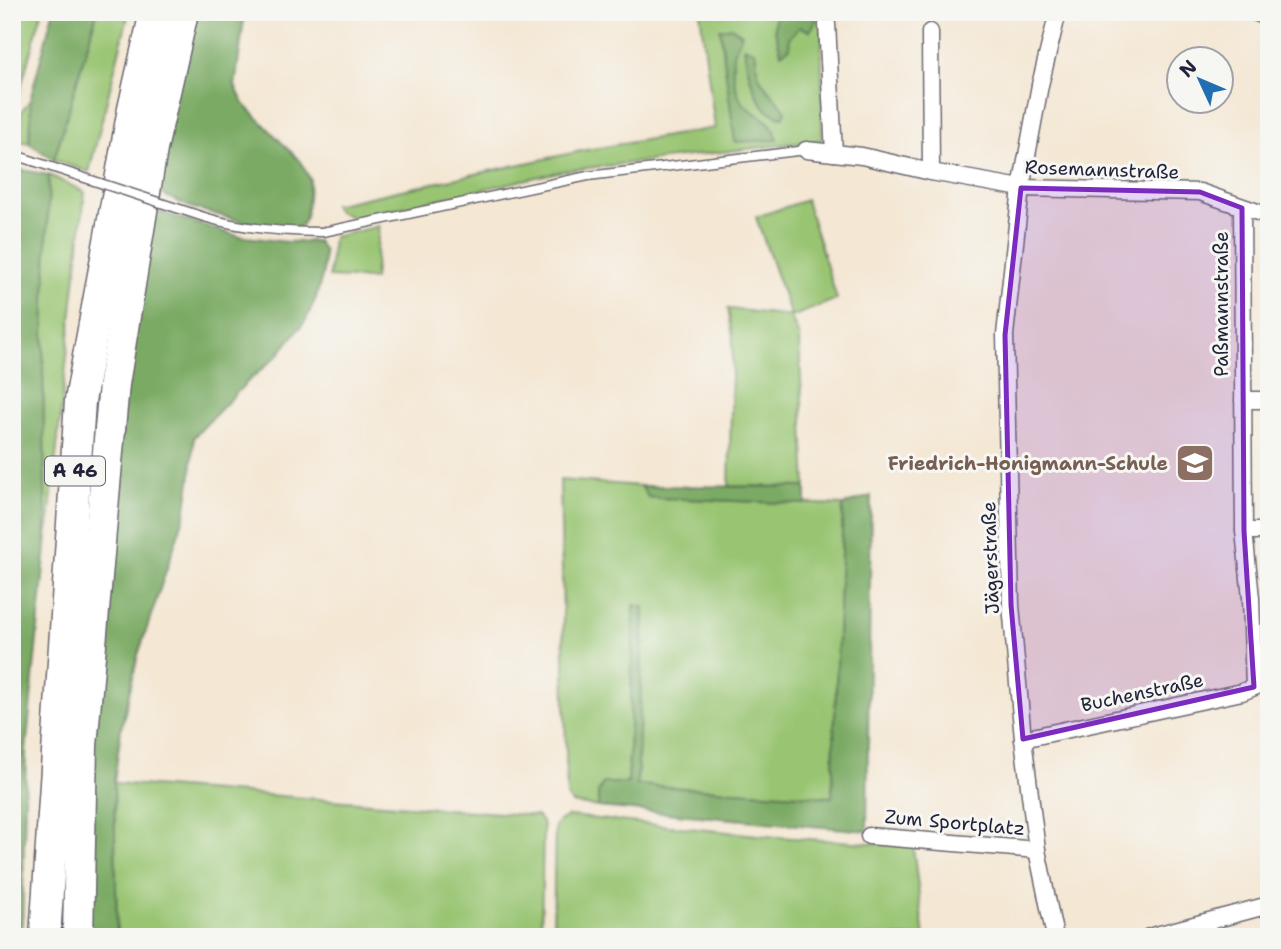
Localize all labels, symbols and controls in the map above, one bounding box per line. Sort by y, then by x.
north arrow [1166,46,1236,116]
text: N [1174,54,1202,83]
street label: Rosemannstraße [1024,154,1180,185]
street label: Paßmannstraße [1209,231,1234,377]
school or university icon: Friedrich-Honigmann-Schule [1174,442,1216,484]
place label: Friedrich-Honigmann-Schule [888,451,1168,476]
road number: A 46 [45,457,105,486]
street label: Jägerstraße [976,501,1005,615]
street label: Buchenstraße [1078,667,1206,718]
street label: Zum Sportplatz [884,804,1026,841]

